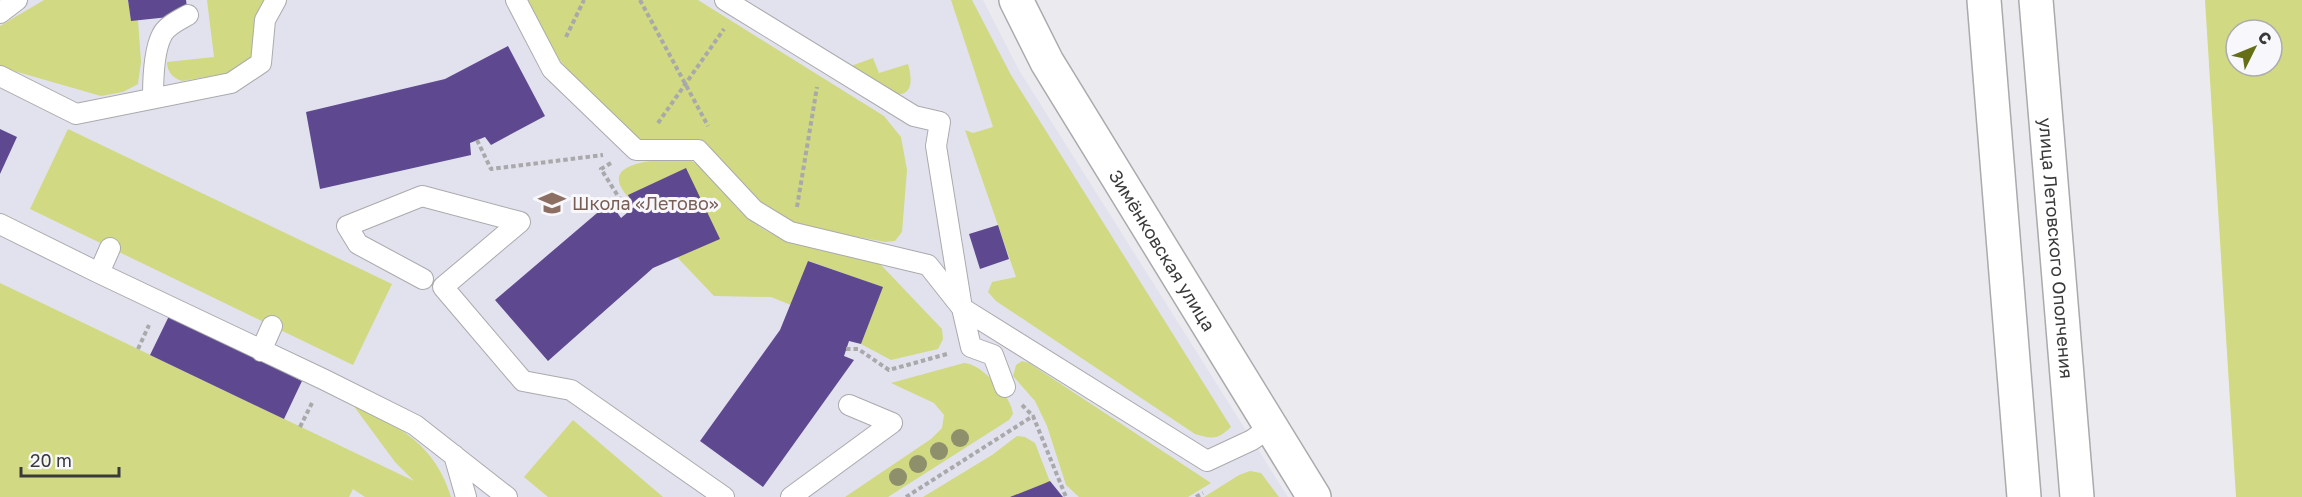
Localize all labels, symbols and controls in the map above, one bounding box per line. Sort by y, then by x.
north arrow [2224,18,2284,78]
text: С [2254,27,2276,49]
street label: улица Летовского Ополчения [2035,117,2078,380]
street label: Зимёнковская улица [1105,165,1220,335]
school or university icon: Школа «Летово» [537,188,567,218]
place label: Школа «Летово» [572,192,719,214]
scale bar [21,440,118,478]
text: 20 m [30,449,72,471]

